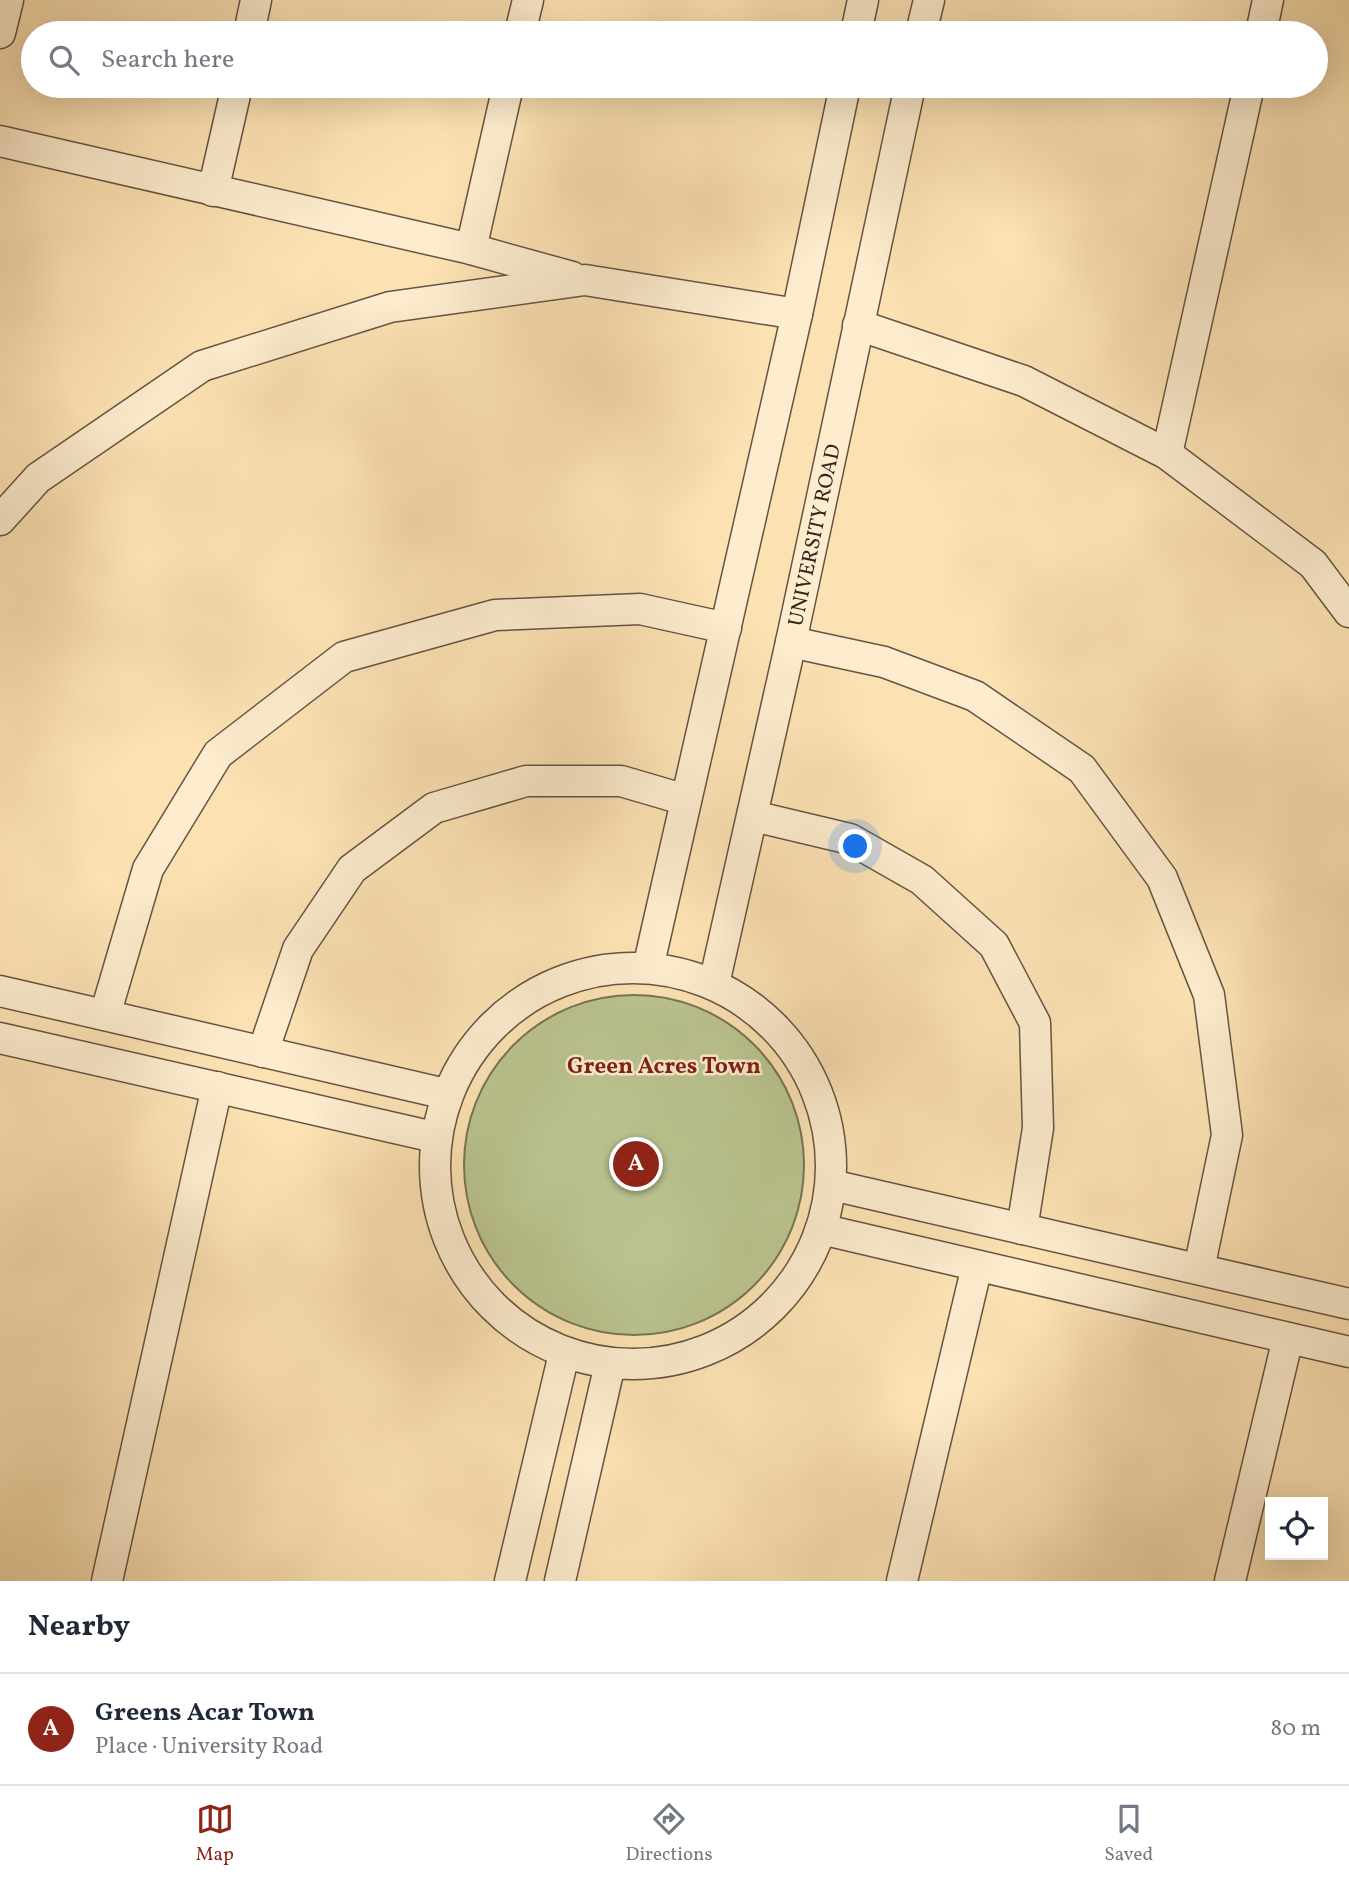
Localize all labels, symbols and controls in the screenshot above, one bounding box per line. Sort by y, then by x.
search box [21,21,1328,98]
icon: search [45,41,83,79]
text: Search here [101,42,234,78]
street label: UNIVERSITY ROAD [782,442,849,629]
your location [838,829,872,863]
district label: Green Acres Town [567,1051,761,1083]
pin: A [613,1138,659,1190]
map controls [1265,1497,1328,1560]
button: locate [1265,1497,1328,1560]
text: Nearby [28,1606,130,1648]
text: Greens Acar Town [95,1695,315,1731]
text: A [43,1713,59,1745]
text: 80 m [1271,1713,1321,1745]
text: Place · University Road [95,1731,323,1763]
tab: Map [196,1800,234,1868]
tab: Directions [626,1800,713,1868]
tab: Saved [1104,1800,1153,1868]

